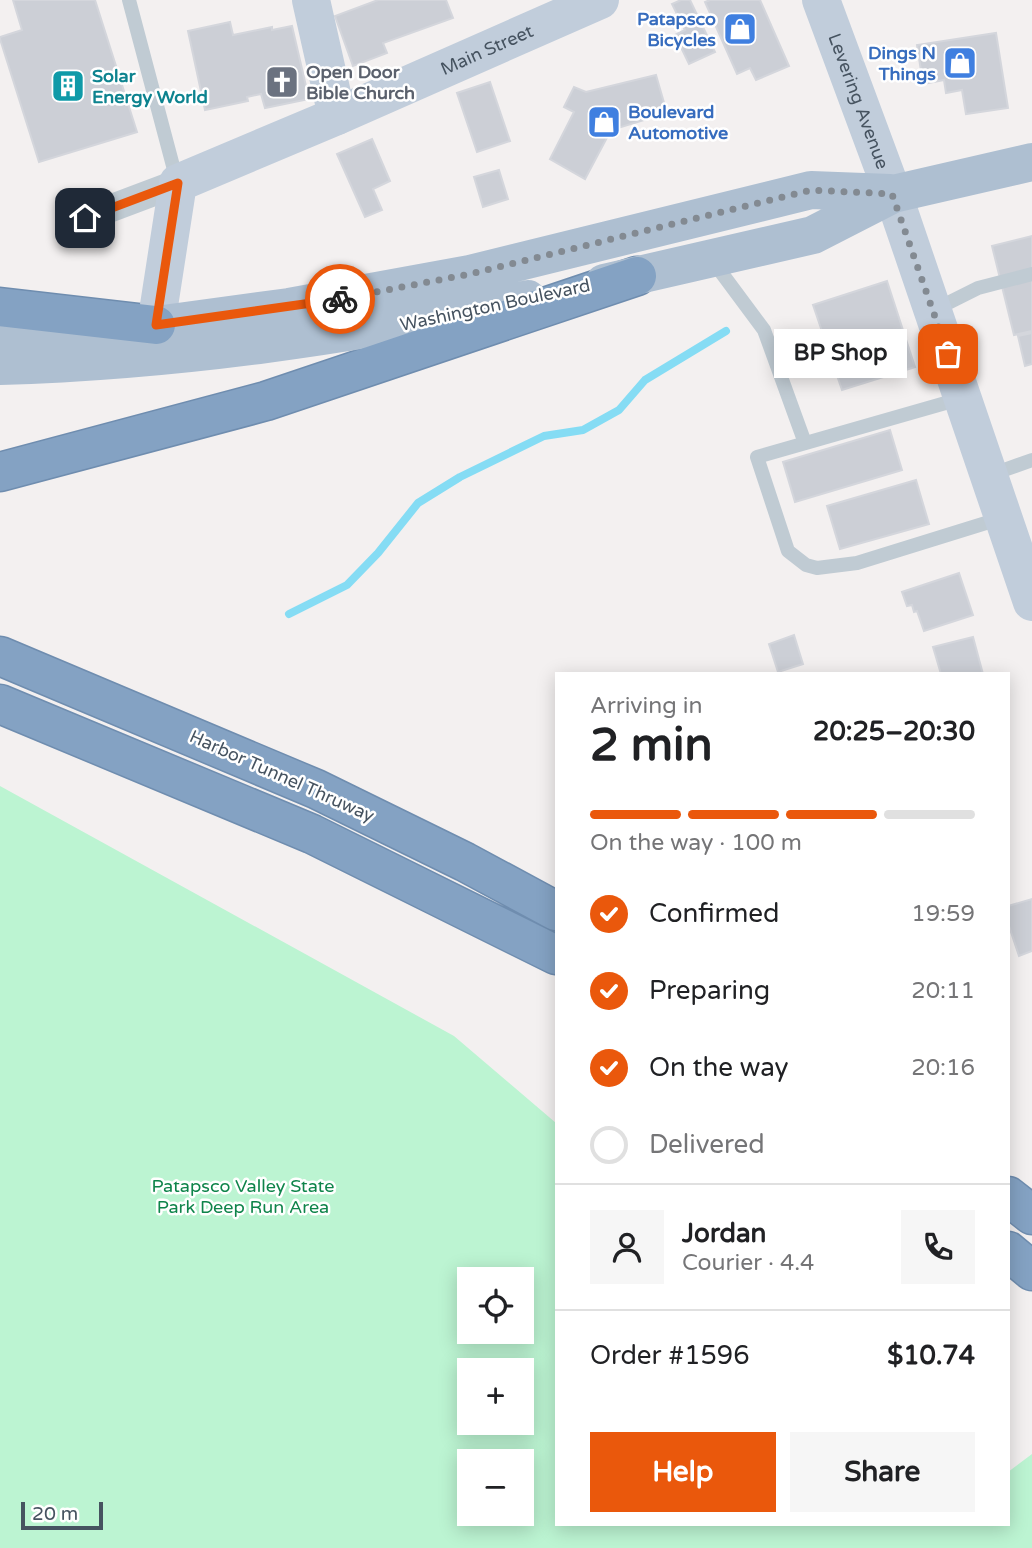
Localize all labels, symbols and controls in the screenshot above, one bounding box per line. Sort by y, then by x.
place label: Patapsco Bicycles [637,8,716,51]
shop icon: Patapsco Bicycles [721,10,759,48]
street label: Main Street [437,20,537,80]
street label: Levering Avenue [823,30,894,172]
place label: Dings N Things [868,42,936,85]
shop icon: Dings N Things [941,44,979,82]
place label: Open Door Bible Church [306,61,415,104]
church icon: Open Door Bible Church [263,63,301,101]
place label: Solar Energy World [92,65,208,108]
building icon: Solar Energy World [49,67,87,105]
place label: Boulevard Automotive [628,101,728,144]
shop icon: Boulevard Automotive [585,103,623,141]
pin [55,188,115,248]
icon: home [66,199,104,237]
courier [305,264,375,334]
street label: Washington Boulevard [398,274,592,336]
icon: bike [321,280,359,318]
pin [918,324,978,384]
callout: BP Shop [773,330,906,378]
icon: bag [929,335,967,373]
text: BP Shop [794,339,887,367]
text: Arriving in [590,692,703,720]
text: 20:25–20:30 [813,716,975,747]
text: 2 min [590,718,713,773]
street label: Harbor Tunnel Thruway [186,725,378,827]
text: On the way · 100 m [590,829,802,857]
icon: check [590,895,628,933]
text: Confirmed [649,898,779,929]
text: 19:59 [911,900,975,928]
icon: check [590,972,628,1010]
text: Preparing [649,975,770,1006]
text: 20:11 [911,977,975,1005]
icon: check [590,1049,628,1087]
text: On the way [649,1052,789,1083]
text: 20:16 [911,1054,975,1082]
text: Delivered [649,1129,765,1160]
park label: Patapsco Valley State Park Deep Run Area [151,1175,335,1218]
button: person [590,1210,664,1284]
button: phone [901,1210,975,1284]
text: Jordan [682,1218,766,1249]
text: Courier · 4.4 [682,1249,814,1277]
map controls [457,1267,534,1526]
button: locate [457,1267,534,1344]
text: Order #1596 [590,1340,750,1371]
text: $10.74 [887,1340,975,1371]
button: + [457,1358,534,1435]
button: Help [590,1432,776,1512]
button: Share [790,1432,975,1512]
button: − [457,1449,534,1526]
scale bar [21,1499,103,1531]
text: 20 m [32,1503,78,1525]

